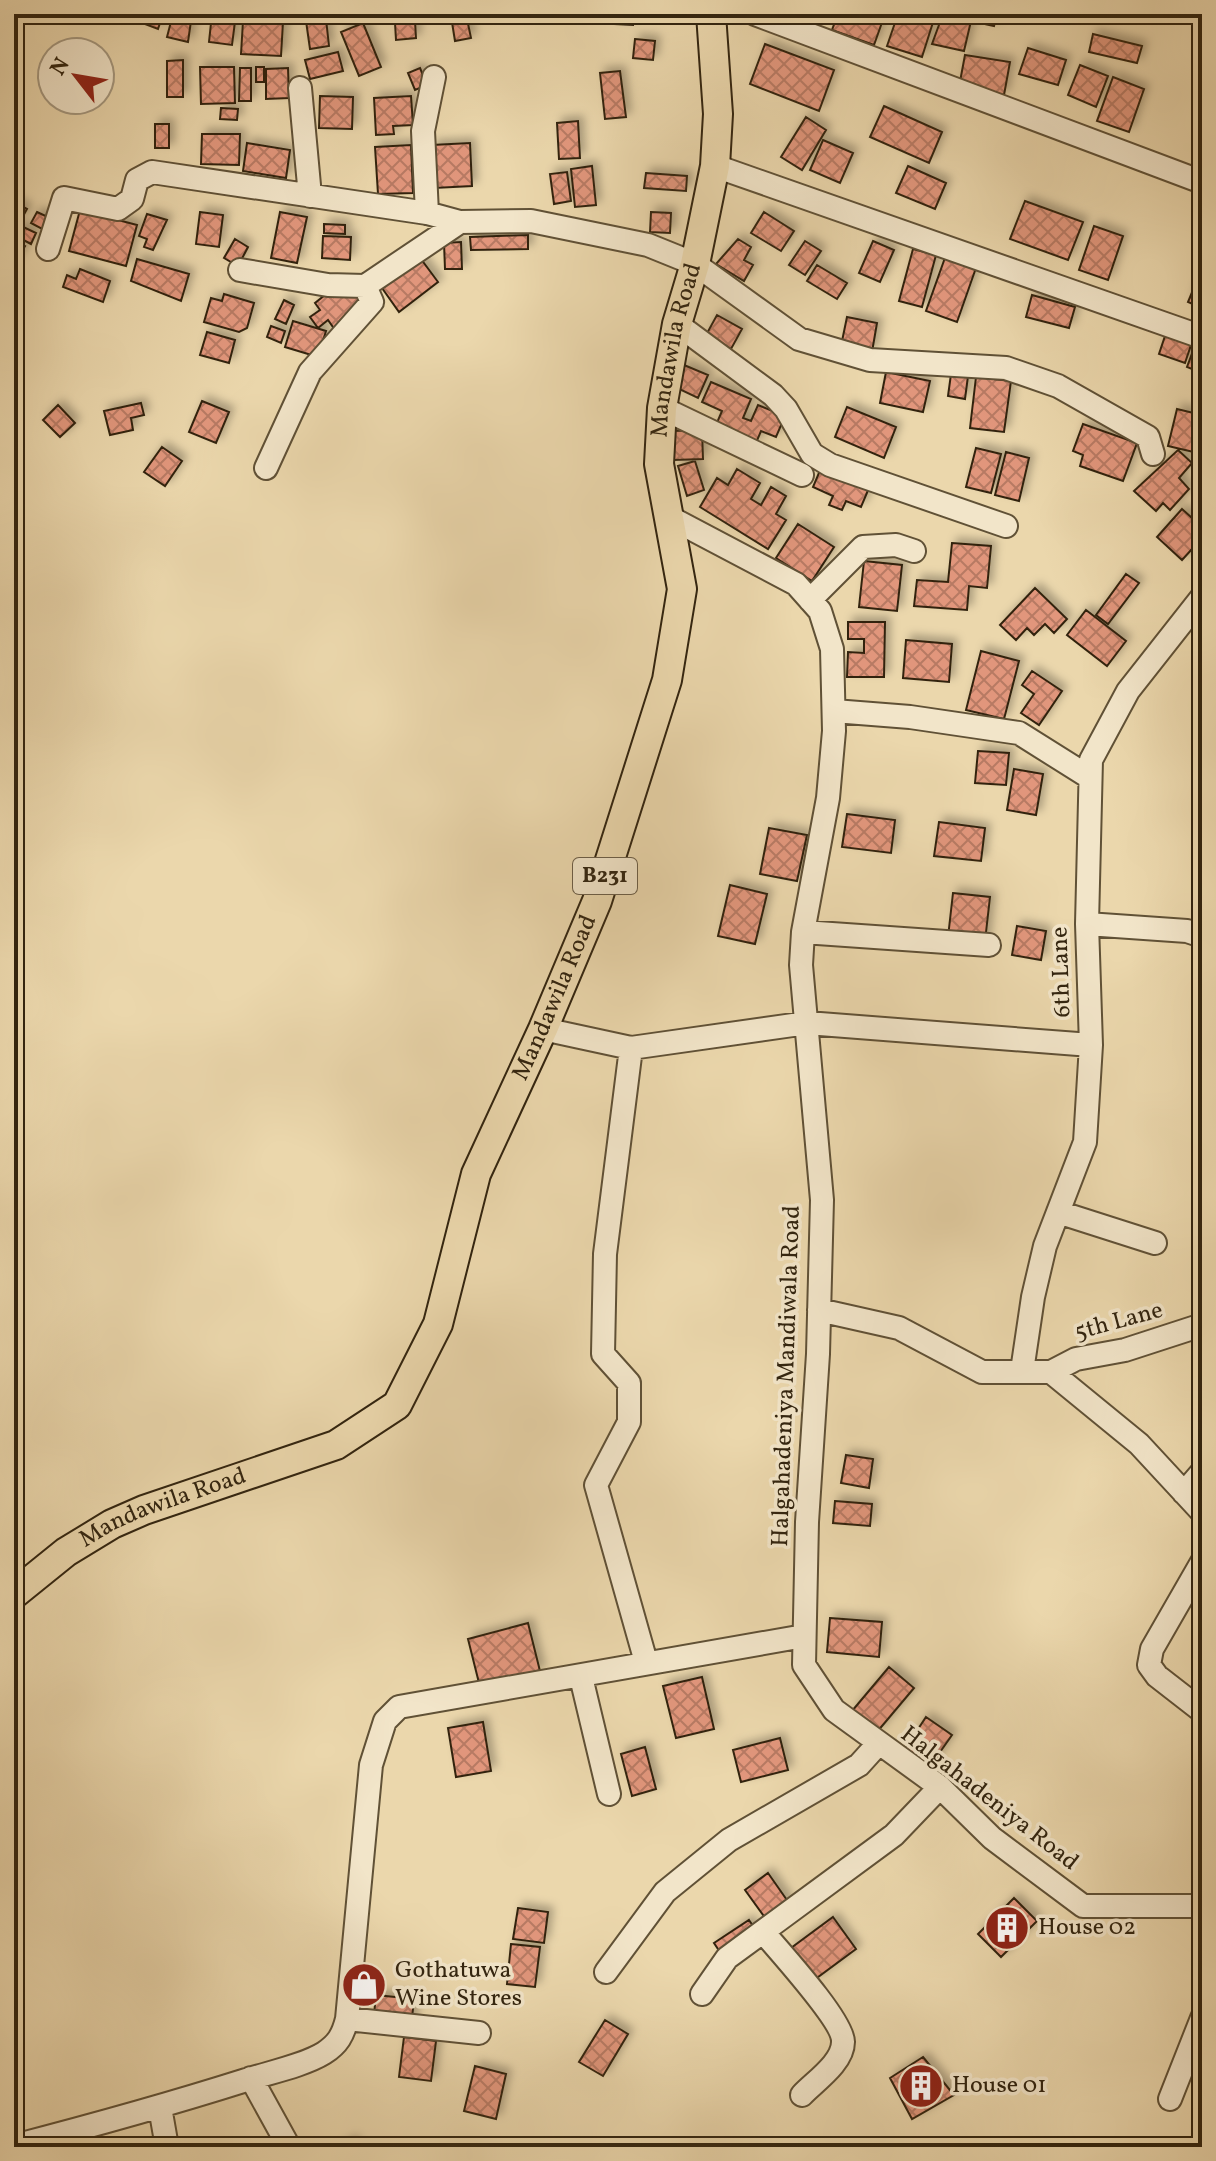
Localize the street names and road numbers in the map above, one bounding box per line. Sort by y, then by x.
street label: Mandawila Road [643,259,711,438]
road number: B231 [573,858,637,894]
street label: Mandawila Road [504,910,606,1086]
street label: 6th Lane [1043,926,1081,1018]
street label: Halgahadeniya Mandiwala Road [764,1205,810,1547]
street label: 5th Lane [1071,1294,1167,1350]
street label: Mandawila Road [73,1460,251,1557]
street label: Halgahadeniya Road [893,1718,1085,1880]

